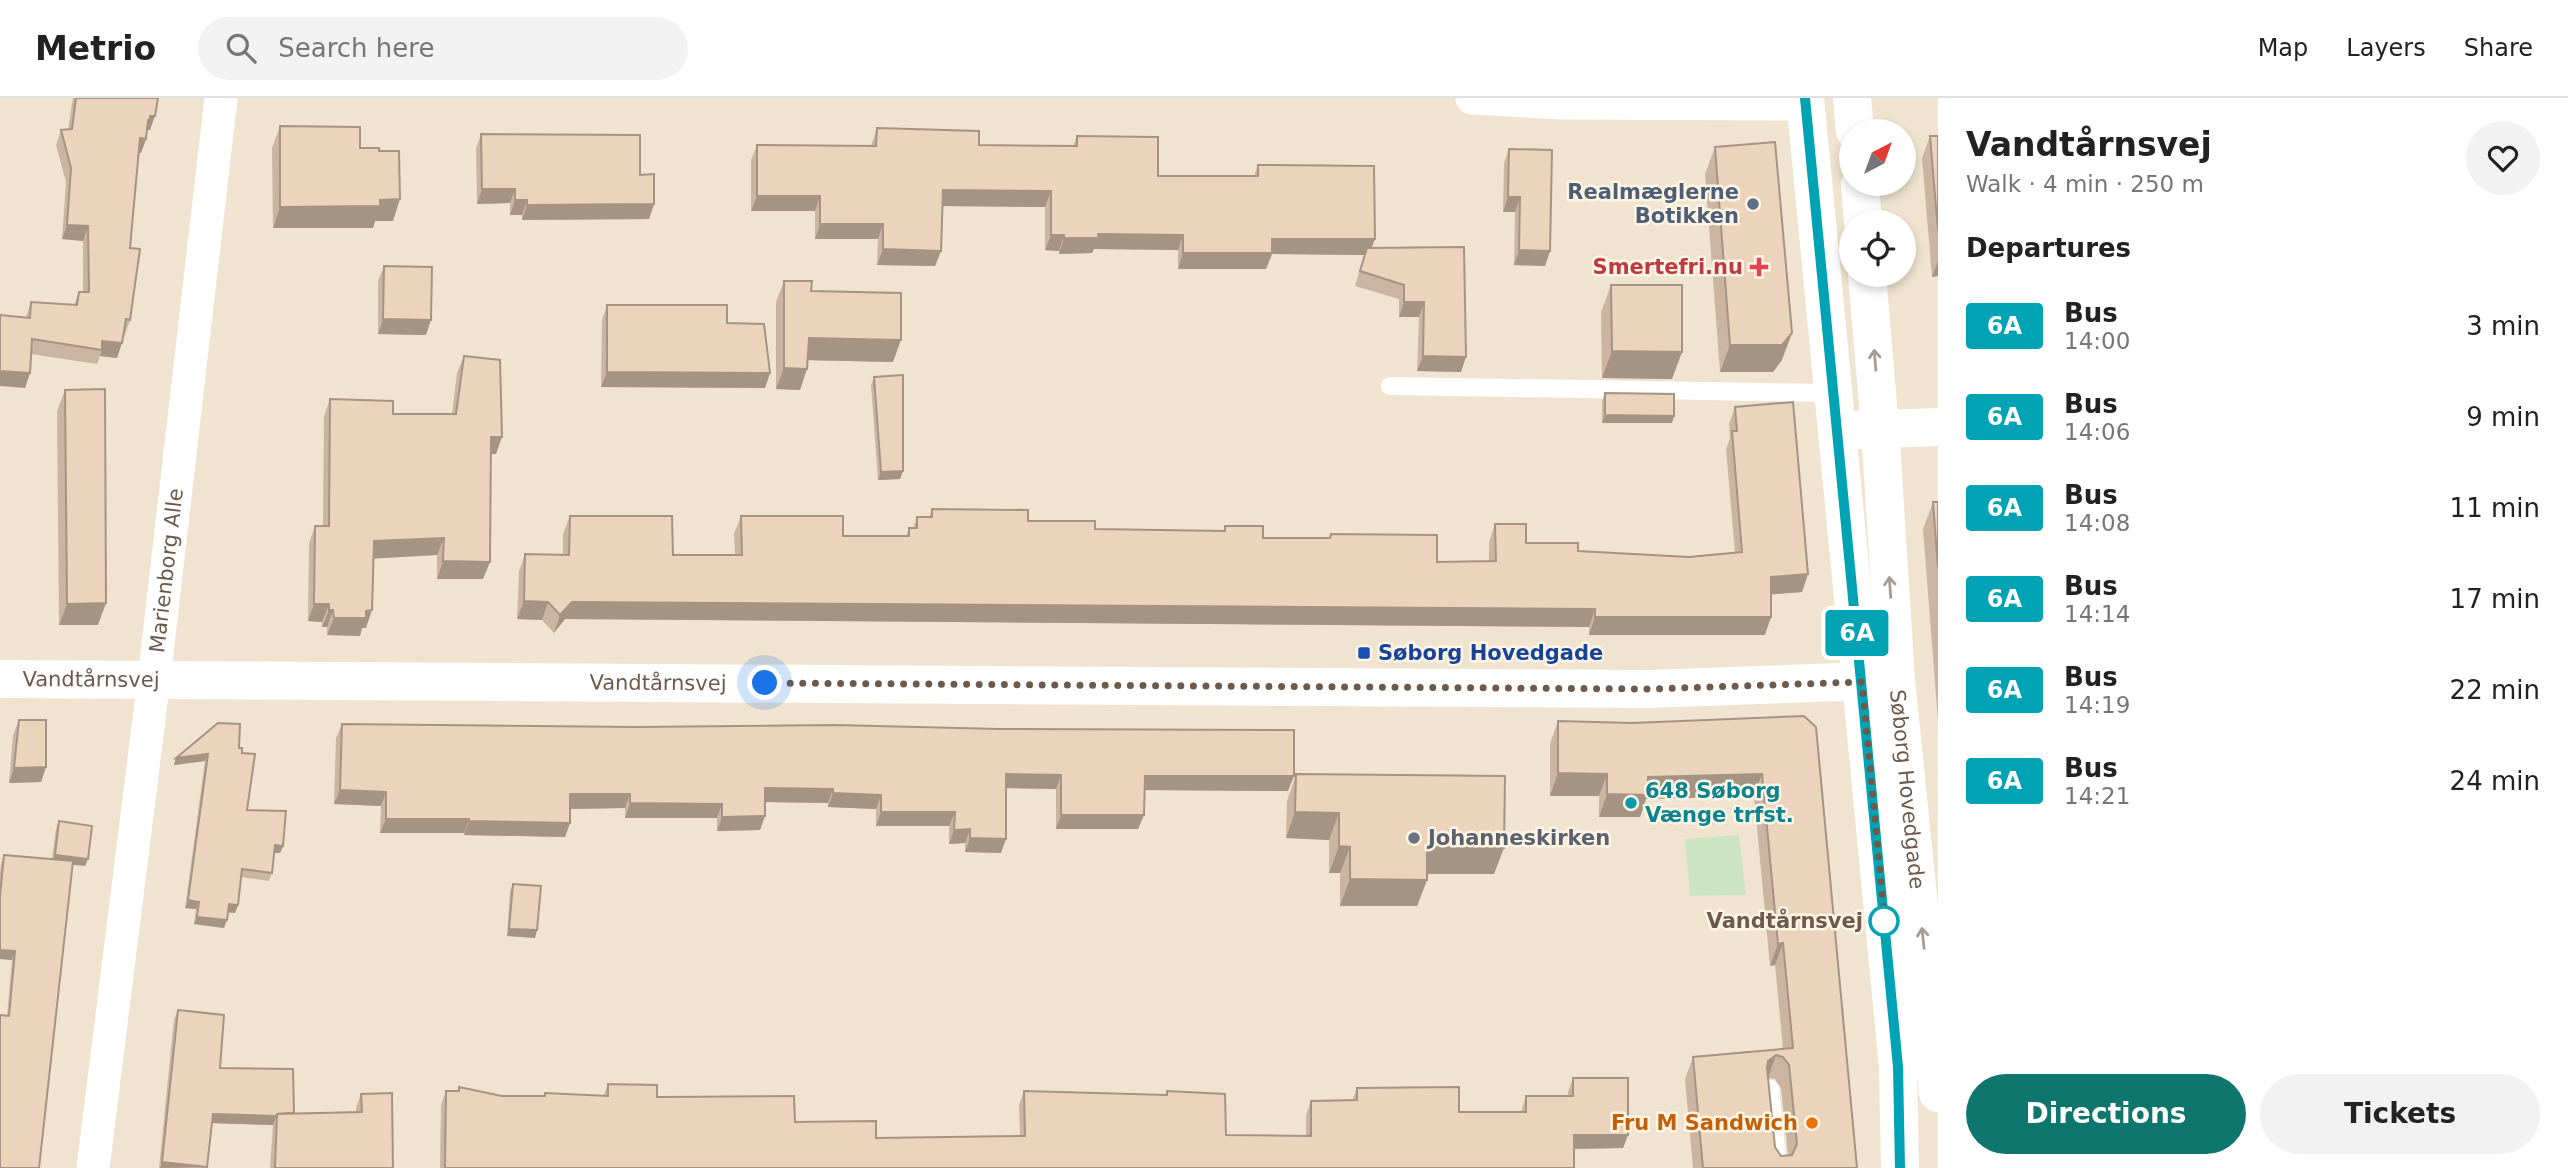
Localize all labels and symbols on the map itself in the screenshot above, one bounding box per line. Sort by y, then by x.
north arrow [1839,119,1916,196]
place label: Realmæglerne Botikken [1567,180,1739,228]
marker: Realmæglerne Botikken [1745,196,1761,212]
place label: Smertefri.nu [1593,255,1743,279]
marker: Smertefri.nu [1749,257,1769,277]
one-way arrow [1868,349,1881,372]
street label: Marienborg Alle [145,487,188,654]
one-way arrow [1884,576,1897,599]
line badge: 6A [1826,610,1888,656]
place label: Søborg Hovedgade [1378,641,1603,665]
marker: Søborg Hovedgade [1356,645,1372,661]
your location [747,665,782,700]
street label: Vandtårnsvej [22,667,160,692]
street label: Vandtårnsvej [589,670,727,695]
street label: Søborg Hovedgade [1885,688,1929,890]
place label: 648 Søborg Vænge trfst. [1645,779,1794,827]
marker: 648 Søborg Vænge trfst. [1623,795,1639,811]
place label: Johanneskirken [1426,826,1610,850]
marker: Johanneskirken [1406,830,1422,846]
marker: Vandtårnsvej [1869,906,1899,936]
place label: Vandtårnsvej [1707,908,1863,933]
one-way arrow [1916,927,1929,949]
place label: Fru M Sandwich [1611,1111,1798,1135]
marker: Fru M Sandwich [1804,1115,1820,1131]

